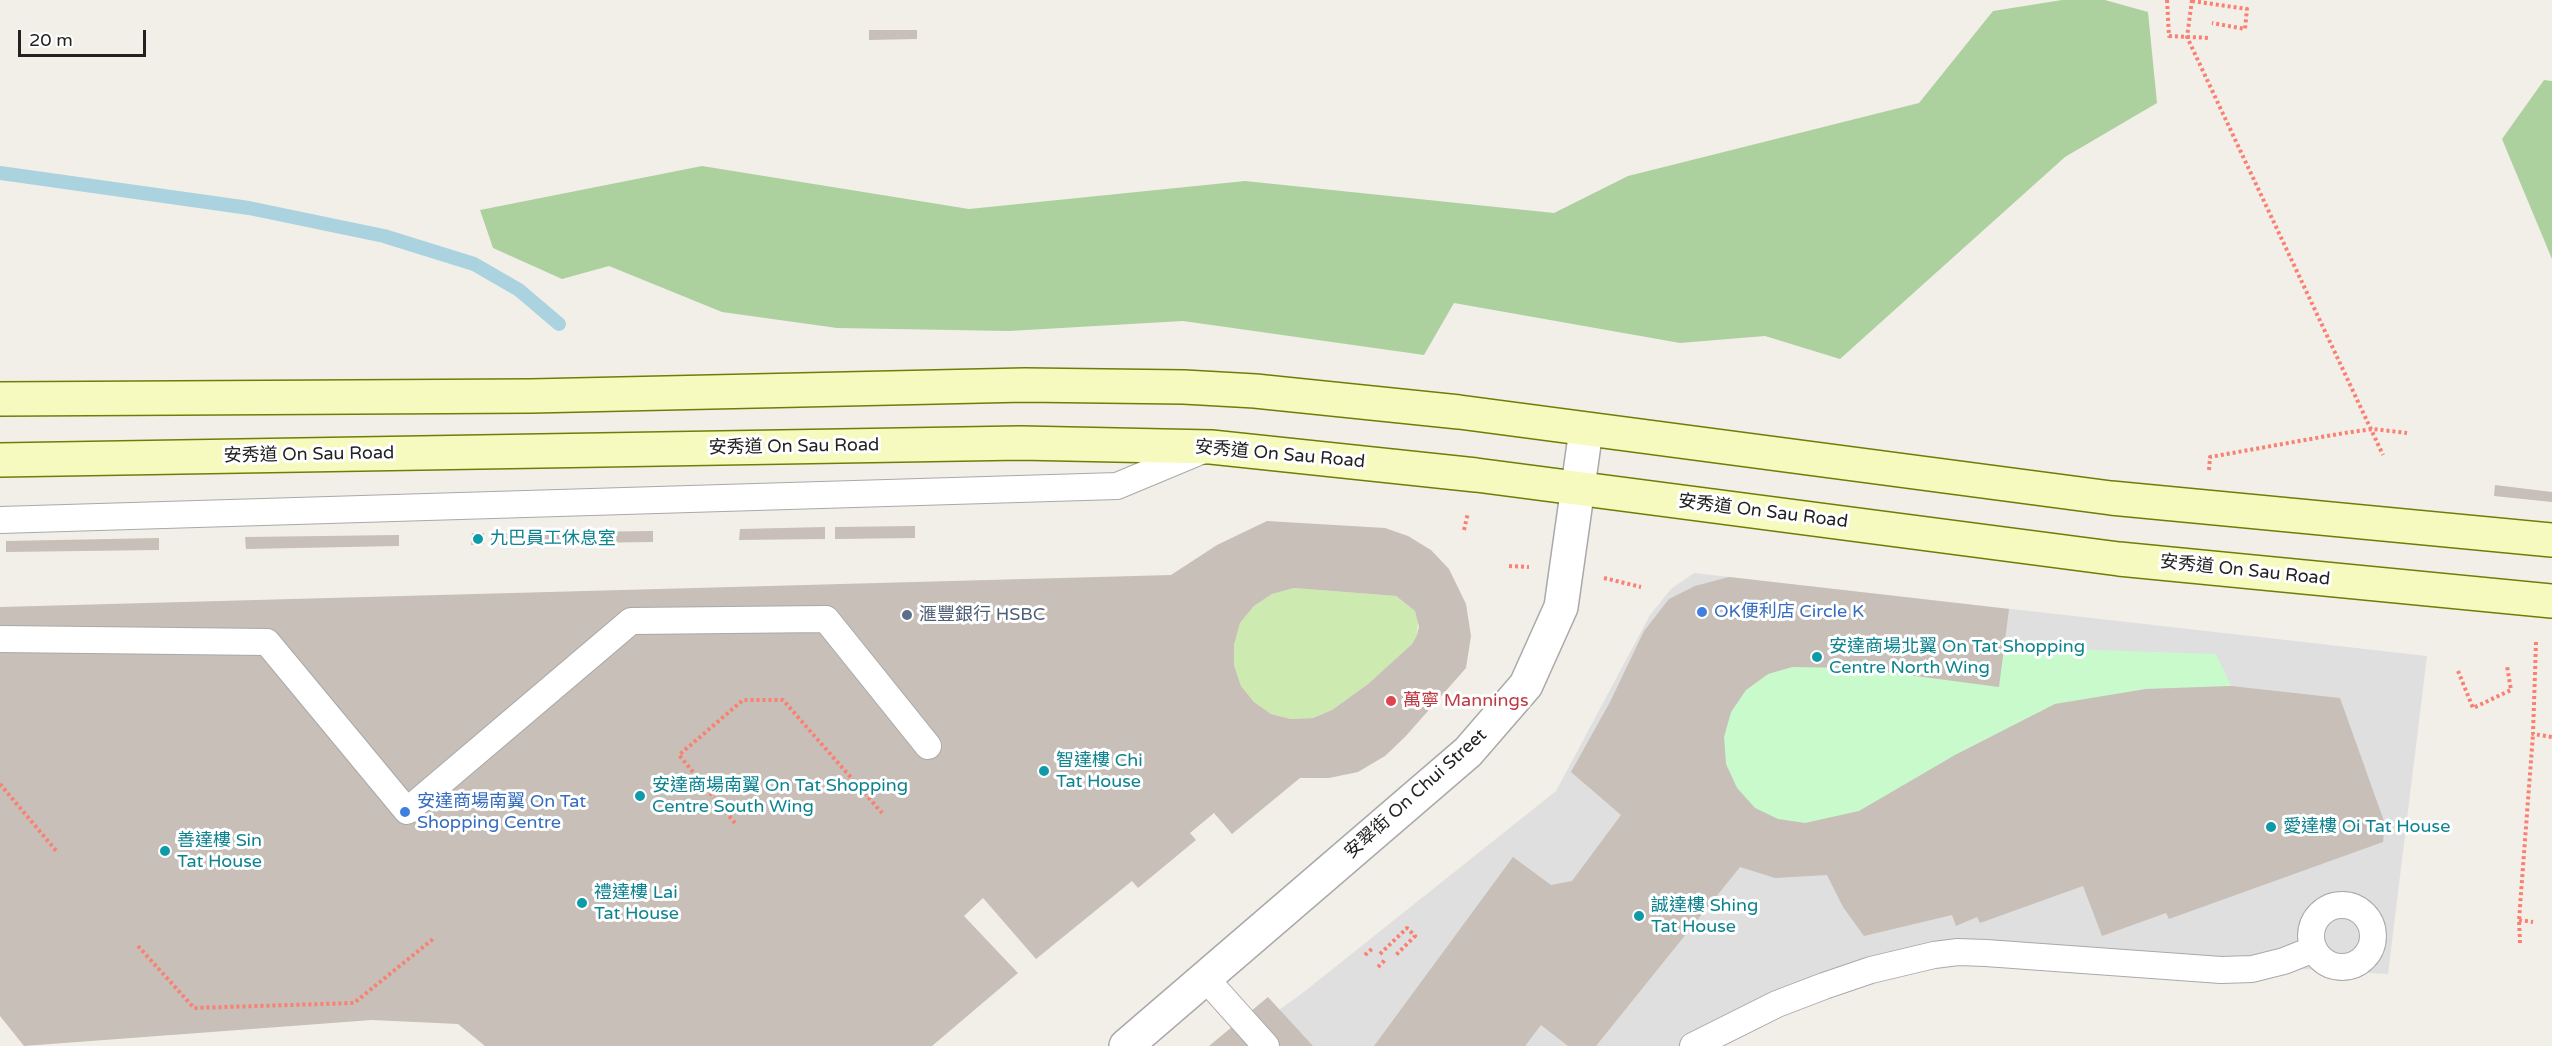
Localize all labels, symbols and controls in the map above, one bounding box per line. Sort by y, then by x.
scale bar [21,18,148,56]
text: 20 m [29,29,73,51]
street label: 安秀道 On Sau Road [708,435,880,459]
street label: 安秀道 On Sau Road [1194,437,1366,473]
street label: 安秀道 On Sau Road [223,443,395,467]
street label: 安秀道 On Sau Road [1677,491,1849,533]
place label: 九巴員工休息室 [490,528,616,550]
marker: 九巴員工休息室 [471,532,485,546]
street label: 安秀道 On Sau Road [2159,551,2331,591]
place label: OK便利店 Circle K [1714,601,1864,623]
place label: 滙豐銀行 HSBC [919,604,1045,626]
marker: OK便利店 Circle K [1695,605,1709,619]
marker: 滙豐銀行 HSBC [900,608,914,622]
place label: 安達商場北翼 On Tat Shopping Centre North Wing [1829,636,2085,678]
marker: 安達商場北翼 On Tat Shopping Centre North Wing [1810,650,1824,664]
place label: 萬寧 Mannings [1403,690,1529,712]
marker: 萬寧 Mannings [1384,694,1398,708]
street label: 安翠街 On Chui Street [1340,724,1492,864]
place label: 智達樓 Chi Tat House [1056,750,1143,792]
marker: 智達樓 Chi Tat House [1037,764,1051,778]
place label: 安達商場南翼 On Tat Shopping Centre South Wing [652,775,908,818]
marker: 安達商場南翼 On Tat Shopping Centre South Wing [633,789,647,803]
place label: 安達商場南翼 On Tat Shopping Centre [417,791,586,834]
marker: 安達商場南翼 On Tat Shopping Centre [398,805,412,819]
place label: 愛達樓 Oi Tat House [2283,816,2450,838]
marker: 愛達樓 Oi Tat House [2264,820,2278,834]
place label: 善達樓 Sin Tat House [177,830,262,872]
marker: 善達樓 Sin Tat House [158,844,172,858]
place label: 禮達樓 Lai Tat House [594,882,679,924]
place label: 誠達樓 Shing Tat House [1651,895,1758,938]
marker: 禮達樓 Lai Tat House [575,896,589,910]
marker: 誠達樓 Shing Tat House [1632,909,1646,923]

